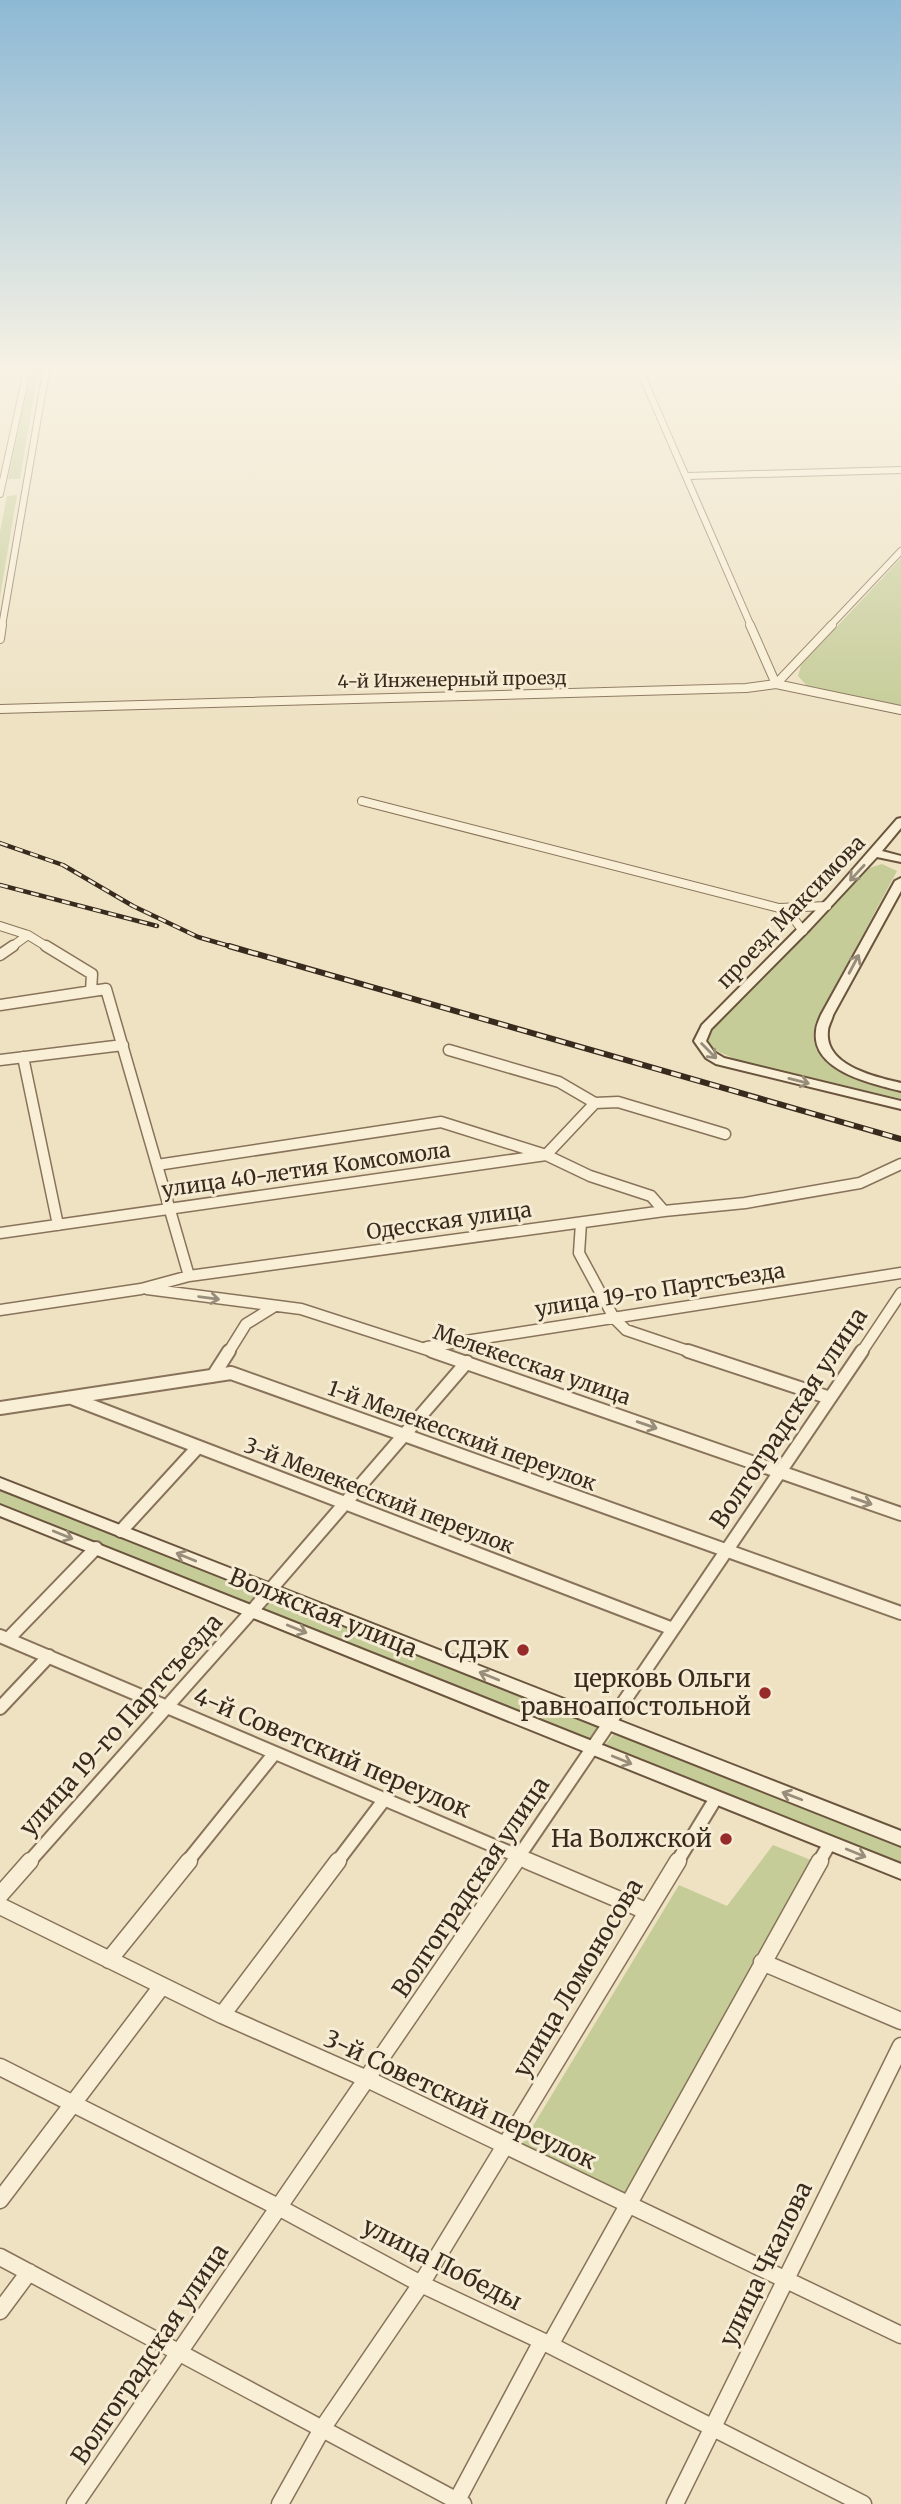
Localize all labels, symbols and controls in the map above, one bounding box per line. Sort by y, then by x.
street label: 4-й Инженерный проезд [337,666,567,693]
street label: проезд Максимова [711,829,871,994]
one-way arrow [849,864,866,881]
one-way arrow [848,954,862,975]
one-way arrow [700,1041,717,1059]
one-way arrow [787,1074,810,1088]
street label: улица 40-летия Комсомола [160,1136,452,1203]
street label: Одесская улица [365,1196,533,1245]
street label: улица 19-го Партсъезда [533,1256,787,1323]
one-way arrow [197,1291,220,1304]
street label: Волгоградская улица [703,1301,874,1534]
street label: Мелекесская улица [430,1318,634,1411]
street label: 1-й Мелекесский переулок [324,1374,600,1497]
one-way arrow [636,1420,658,1432]
street label: 3-й Мелекесский переулок [240,1431,518,1560]
one-way arrow [851,1496,873,1508]
one-way arrow [52,1530,74,1543]
one-way arrow [176,1549,198,1562]
street label: Волжская улица [225,1561,422,1664]
street label: улица 19-го Партсъезда [12,1607,229,1842]
one-way arrow [286,1624,308,1637]
place label: СДЭК [444,1634,509,1665]
marker: СДЭК [515,1642,531,1658]
place label: церковь Ольги равноапостольной [521,1663,751,1722]
one-way arrow [479,1669,501,1682]
street label: 4-й Советский переулок [189,1680,475,1825]
marker: церковь Ольги равноапостольной [757,1685,773,1701]
one-way arrow [611,1754,632,1767]
street label: Волгоградская улица [385,1770,556,2003]
one-way arrow [782,1788,803,1801]
place label: На Волжской [551,1823,712,1854]
marker: На Волжской [718,1831,734,1847]
one-way arrow [845,1848,866,1861]
street label: улица Ломоносова [506,1872,649,2083]
street label: 3-й Советский переулок [319,2023,601,2176]
street label: улица Чкалова [712,2176,819,2351]
street label: улица Победы [357,2210,527,2317]
street label: Волгоградская улица [64,2237,235,2470]

